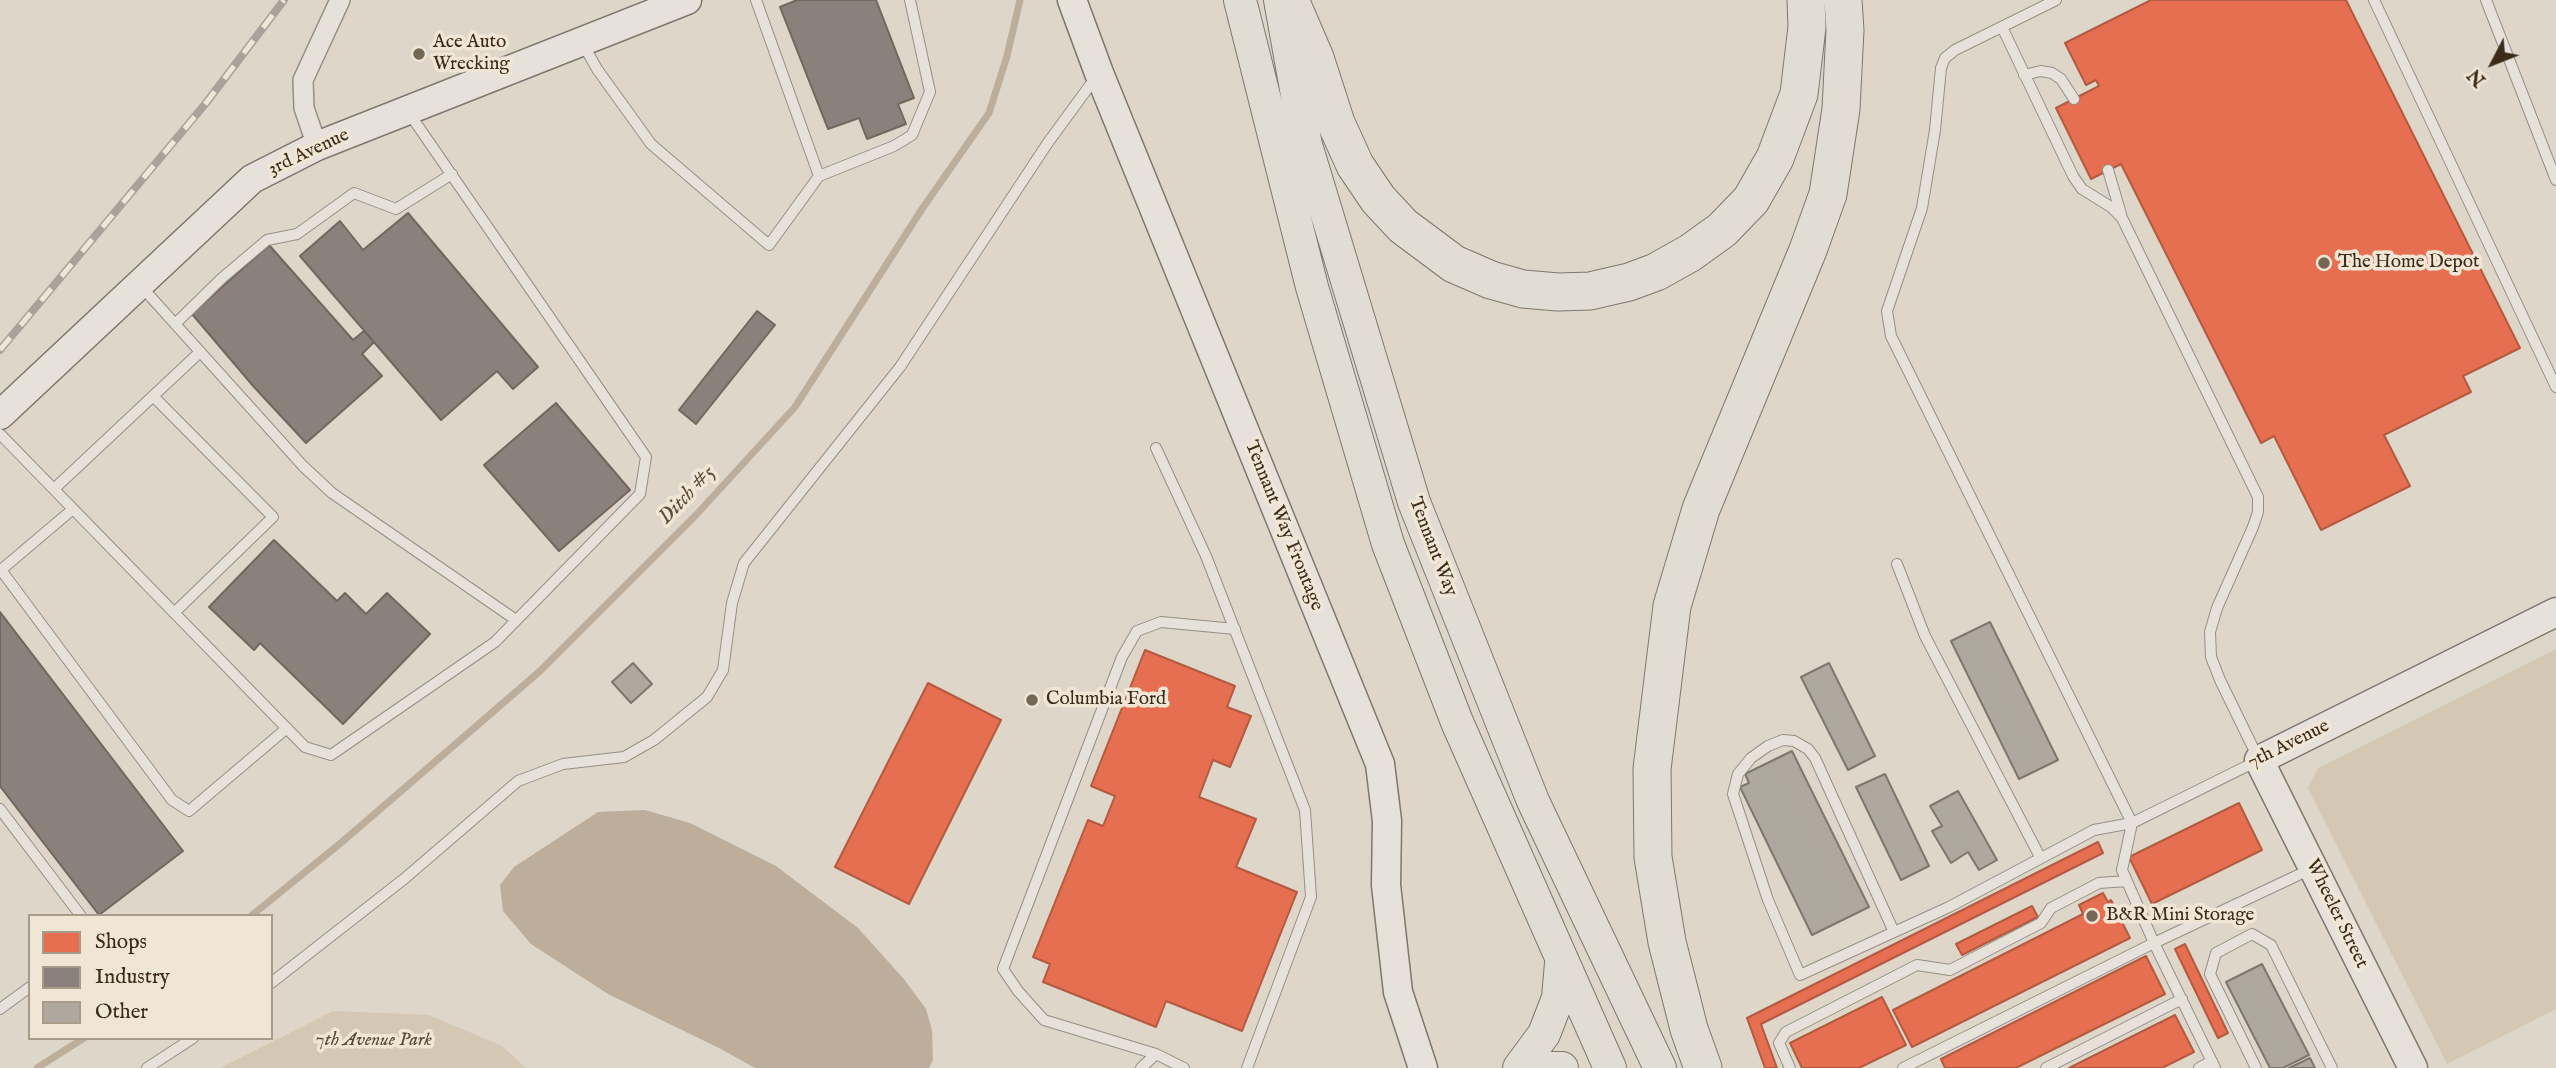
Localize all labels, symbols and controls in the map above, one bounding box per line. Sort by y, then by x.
north arrow [2458,28,2528,98]
place label: Ace Auto Wrecking [433,32,510,76]
marker: Ace Auto Wrecking [411,46,427,62]
text: N [2463,63,2492,91]
street label: 3rd Avenue [265,124,353,182]
place label: The Home Depot [2338,252,2480,274]
marker: The Home Depot [2316,255,2332,271]
street label: Tennant Way Frontage [1238,438,1328,614]
water label: Ditch #5 [654,461,722,531]
street label: Tennant Way [1403,494,1461,600]
place label: Columbia Ford [1046,689,1166,711]
marker: Columbia Ford [1024,692,1040,708]
street label: 7th Avenue [2245,716,2333,774]
street label: Wheeler Street [2300,856,2372,972]
place label: B&R Mini Storage [2106,905,2254,927]
marker: B&R Mini Storage [2084,908,2100,924]
legend [28,914,273,1040]
text: Shops [95,929,147,956]
text: Industry [95,964,170,991]
text: Other [95,999,148,1026]
park label: 7th Avenue Park [316,1030,432,1052]

